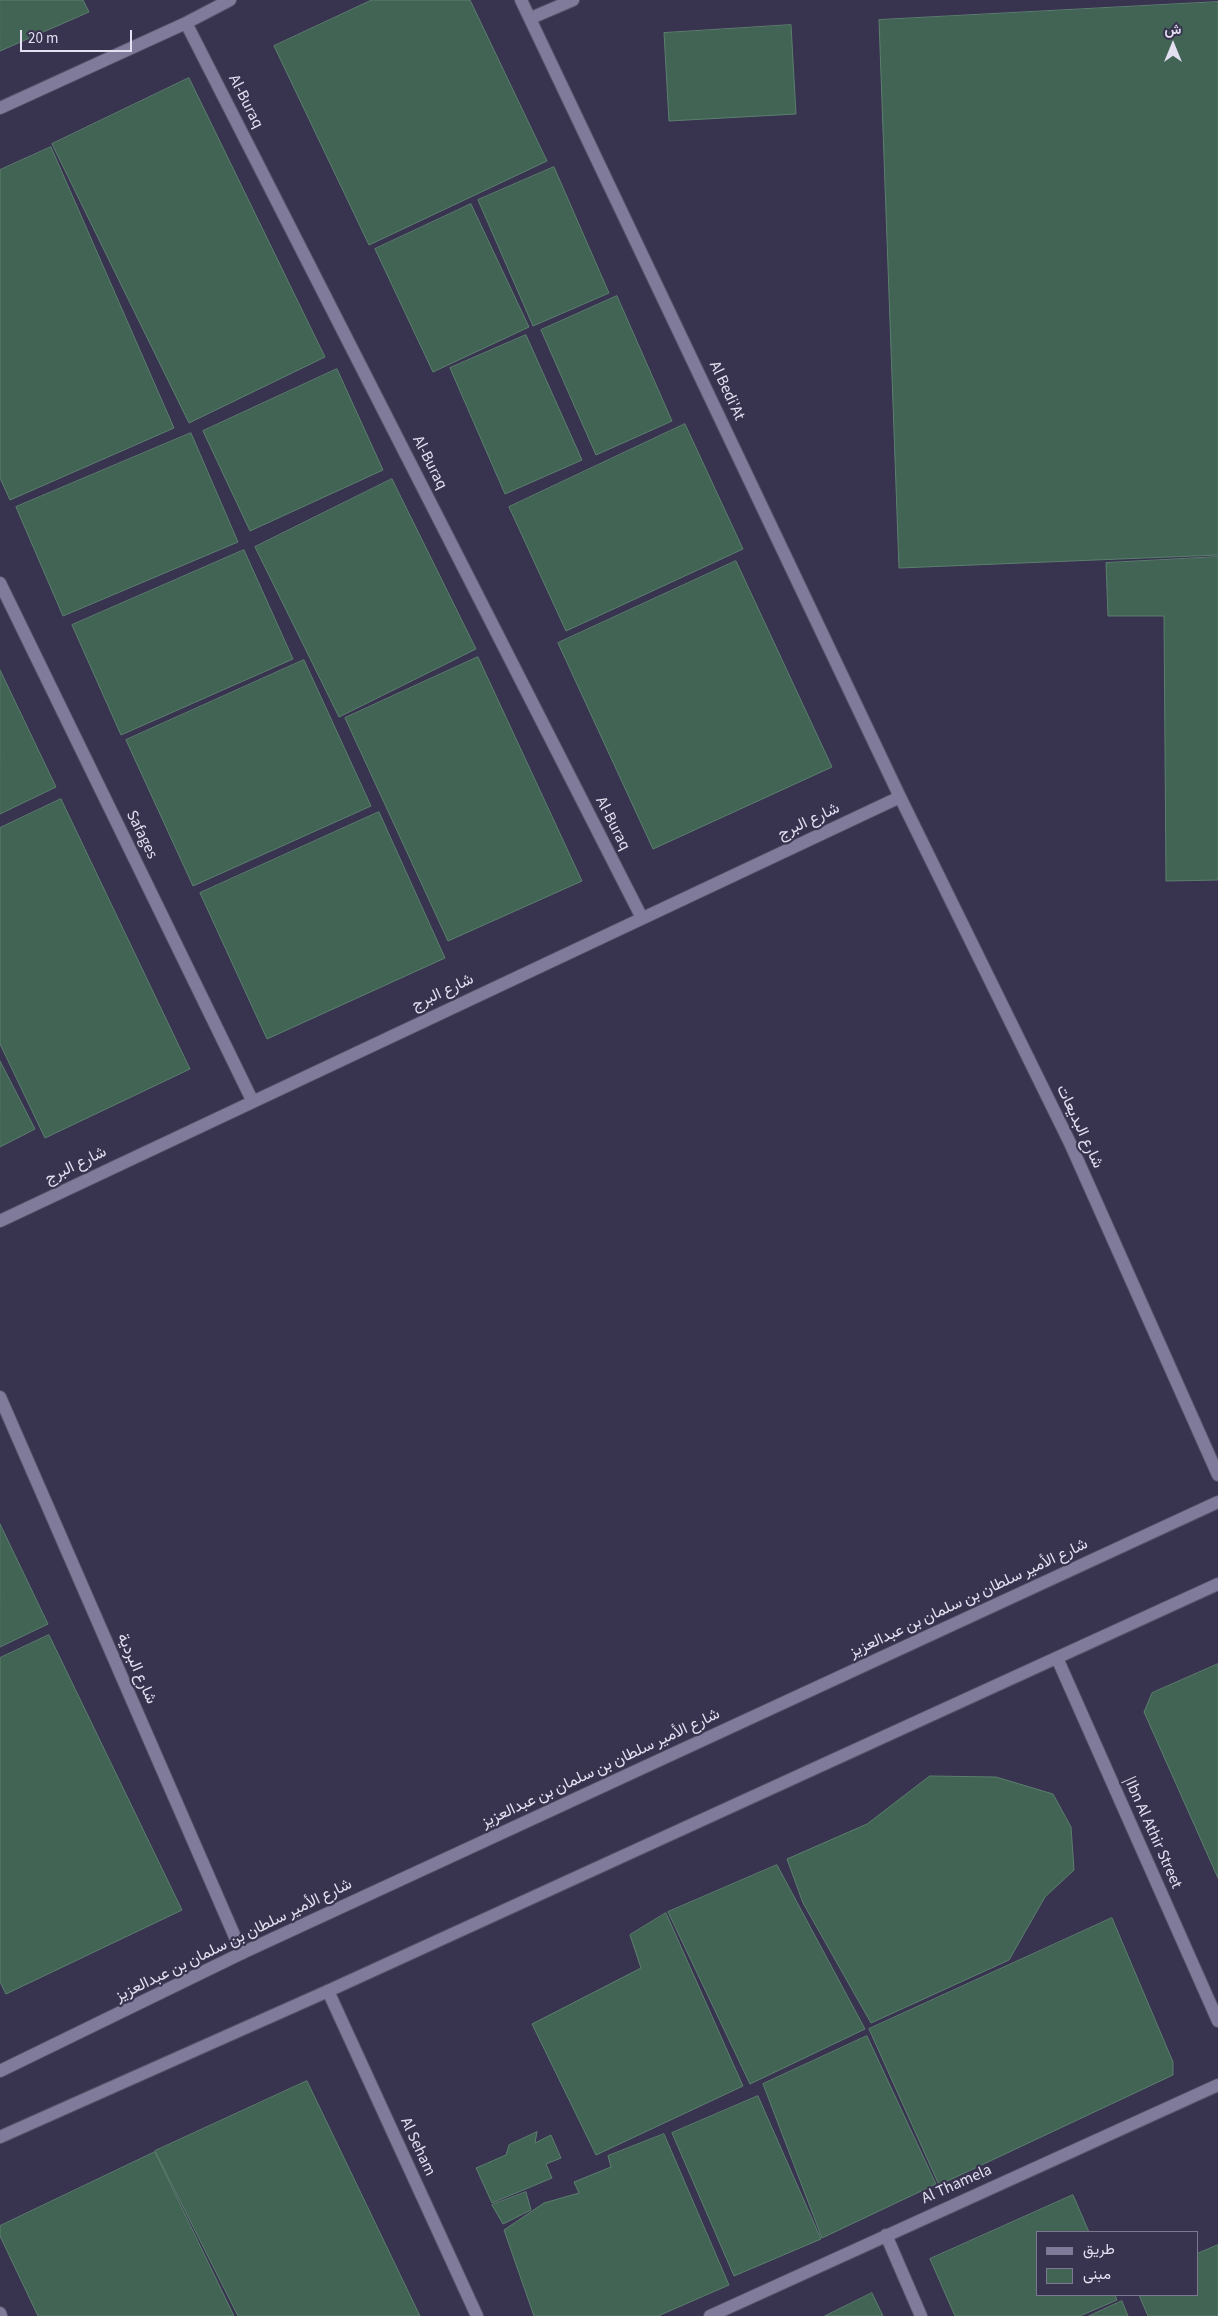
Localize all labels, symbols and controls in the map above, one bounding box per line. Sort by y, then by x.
scale bar [22,20,135,52]
north arrow [1148,20,1198,70]
text: ش [1165,20,1181,40]
text: 20 m [28,28,58,49]
street label: Al-Buraq [223,72,267,132]
street label: Al Bedi'At [704,358,748,424]
street label: Al-Buraq [407,433,451,493]
street label: Al-Buraq [590,794,634,854]
street label: شارع البرج [775,799,843,845]
street label: Safages [121,808,161,862]
street label: شارع البرج [409,970,477,1016]
street label: شارع البديعات [1051,1082,1107,1172]
street label: شارع البرج [42,1143,110,1189]
street label: شارع الأمير سلطان بن سلمان بن عبدالعزيز [847,1535,1091,1663]
street label: شارع البردية [112,1631,160,1707]
street label: شارع الأمير سلطان بن سلمان بن عبدالعزيز [479,1705,723,1833]
street label: |Ibn Al Athir Street [1119,1774,1185,1892]
street label: شارع الأمير سلطان بن سلمان بن عبدالعزيز [113,1875,355,2007]
street label: Al Seham [395,2115,439,2179]
street label: Al Thamela [919,2161,995,2209]
legend [1036,2231,1198,2296]
text: طريق [1083,2239,1115,2260]
text: مبنى [1083,2264,1111,2285]

